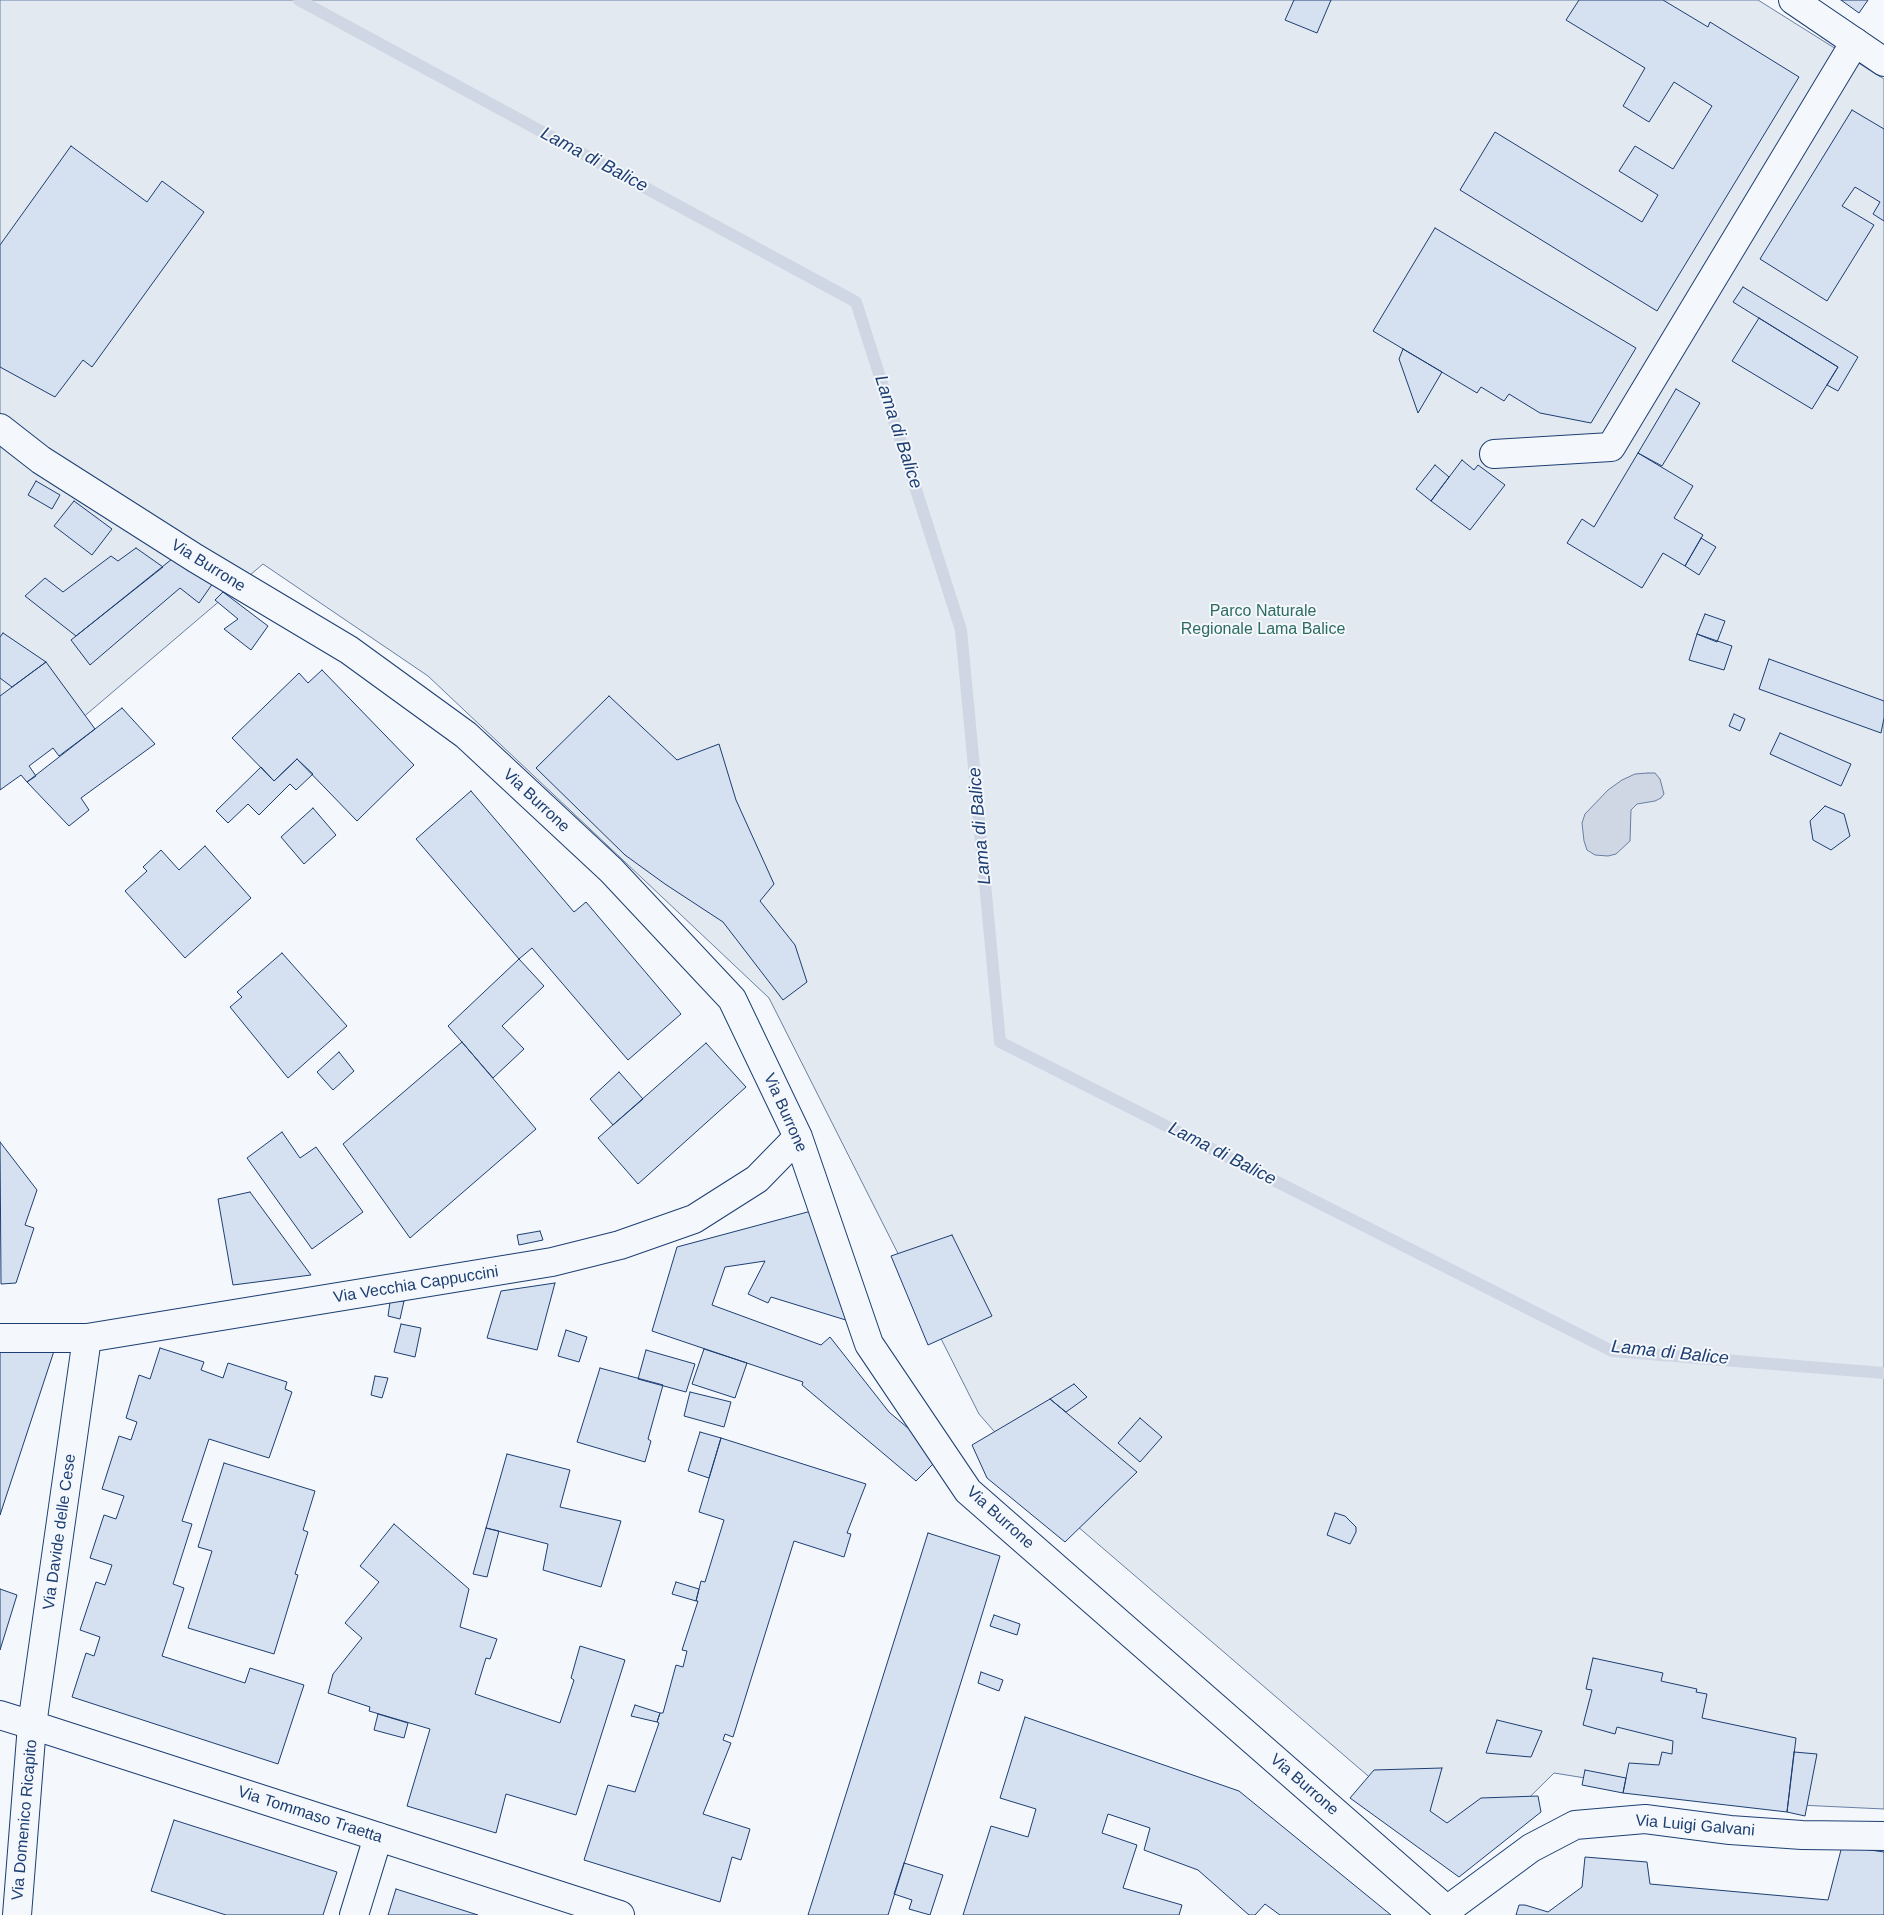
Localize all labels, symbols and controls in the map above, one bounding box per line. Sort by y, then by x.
water label: Lama di Balice [537,123,651,197]
water label: Lama di Balice [869,373,927,491]
street label: Via Burrone [167,536,249,596]
park label: Parco Naturale Regionale Lama Balice [1181,602,1345,640]
street label: Via Burrone [499,765,573,837]
water label: Lama di Balice [964,766,996,886]
street label: Via Burrone [759,1071,811,1155]
water label: Lama di Balice [1164,1118,1280,1190]
street label: Via Vecchia Cappuccini [332,1262,500,1308]
water label: Lama di Balice [1610,1336,1730,1370]
street label: Via Davide delle Cese [40,1453,80,1611]
street label: Via Burrone [962,1483,1038,1553]
street label: Via Domenico Ricapito [8,1739,42,1901]
street label: Via Burrone [1266,1750,1342,1820]
street label: Via Tommaso Traetta [235,1783,385,1847]
street label: Via Luigi Galvani [1635,1811,1755,1841]

